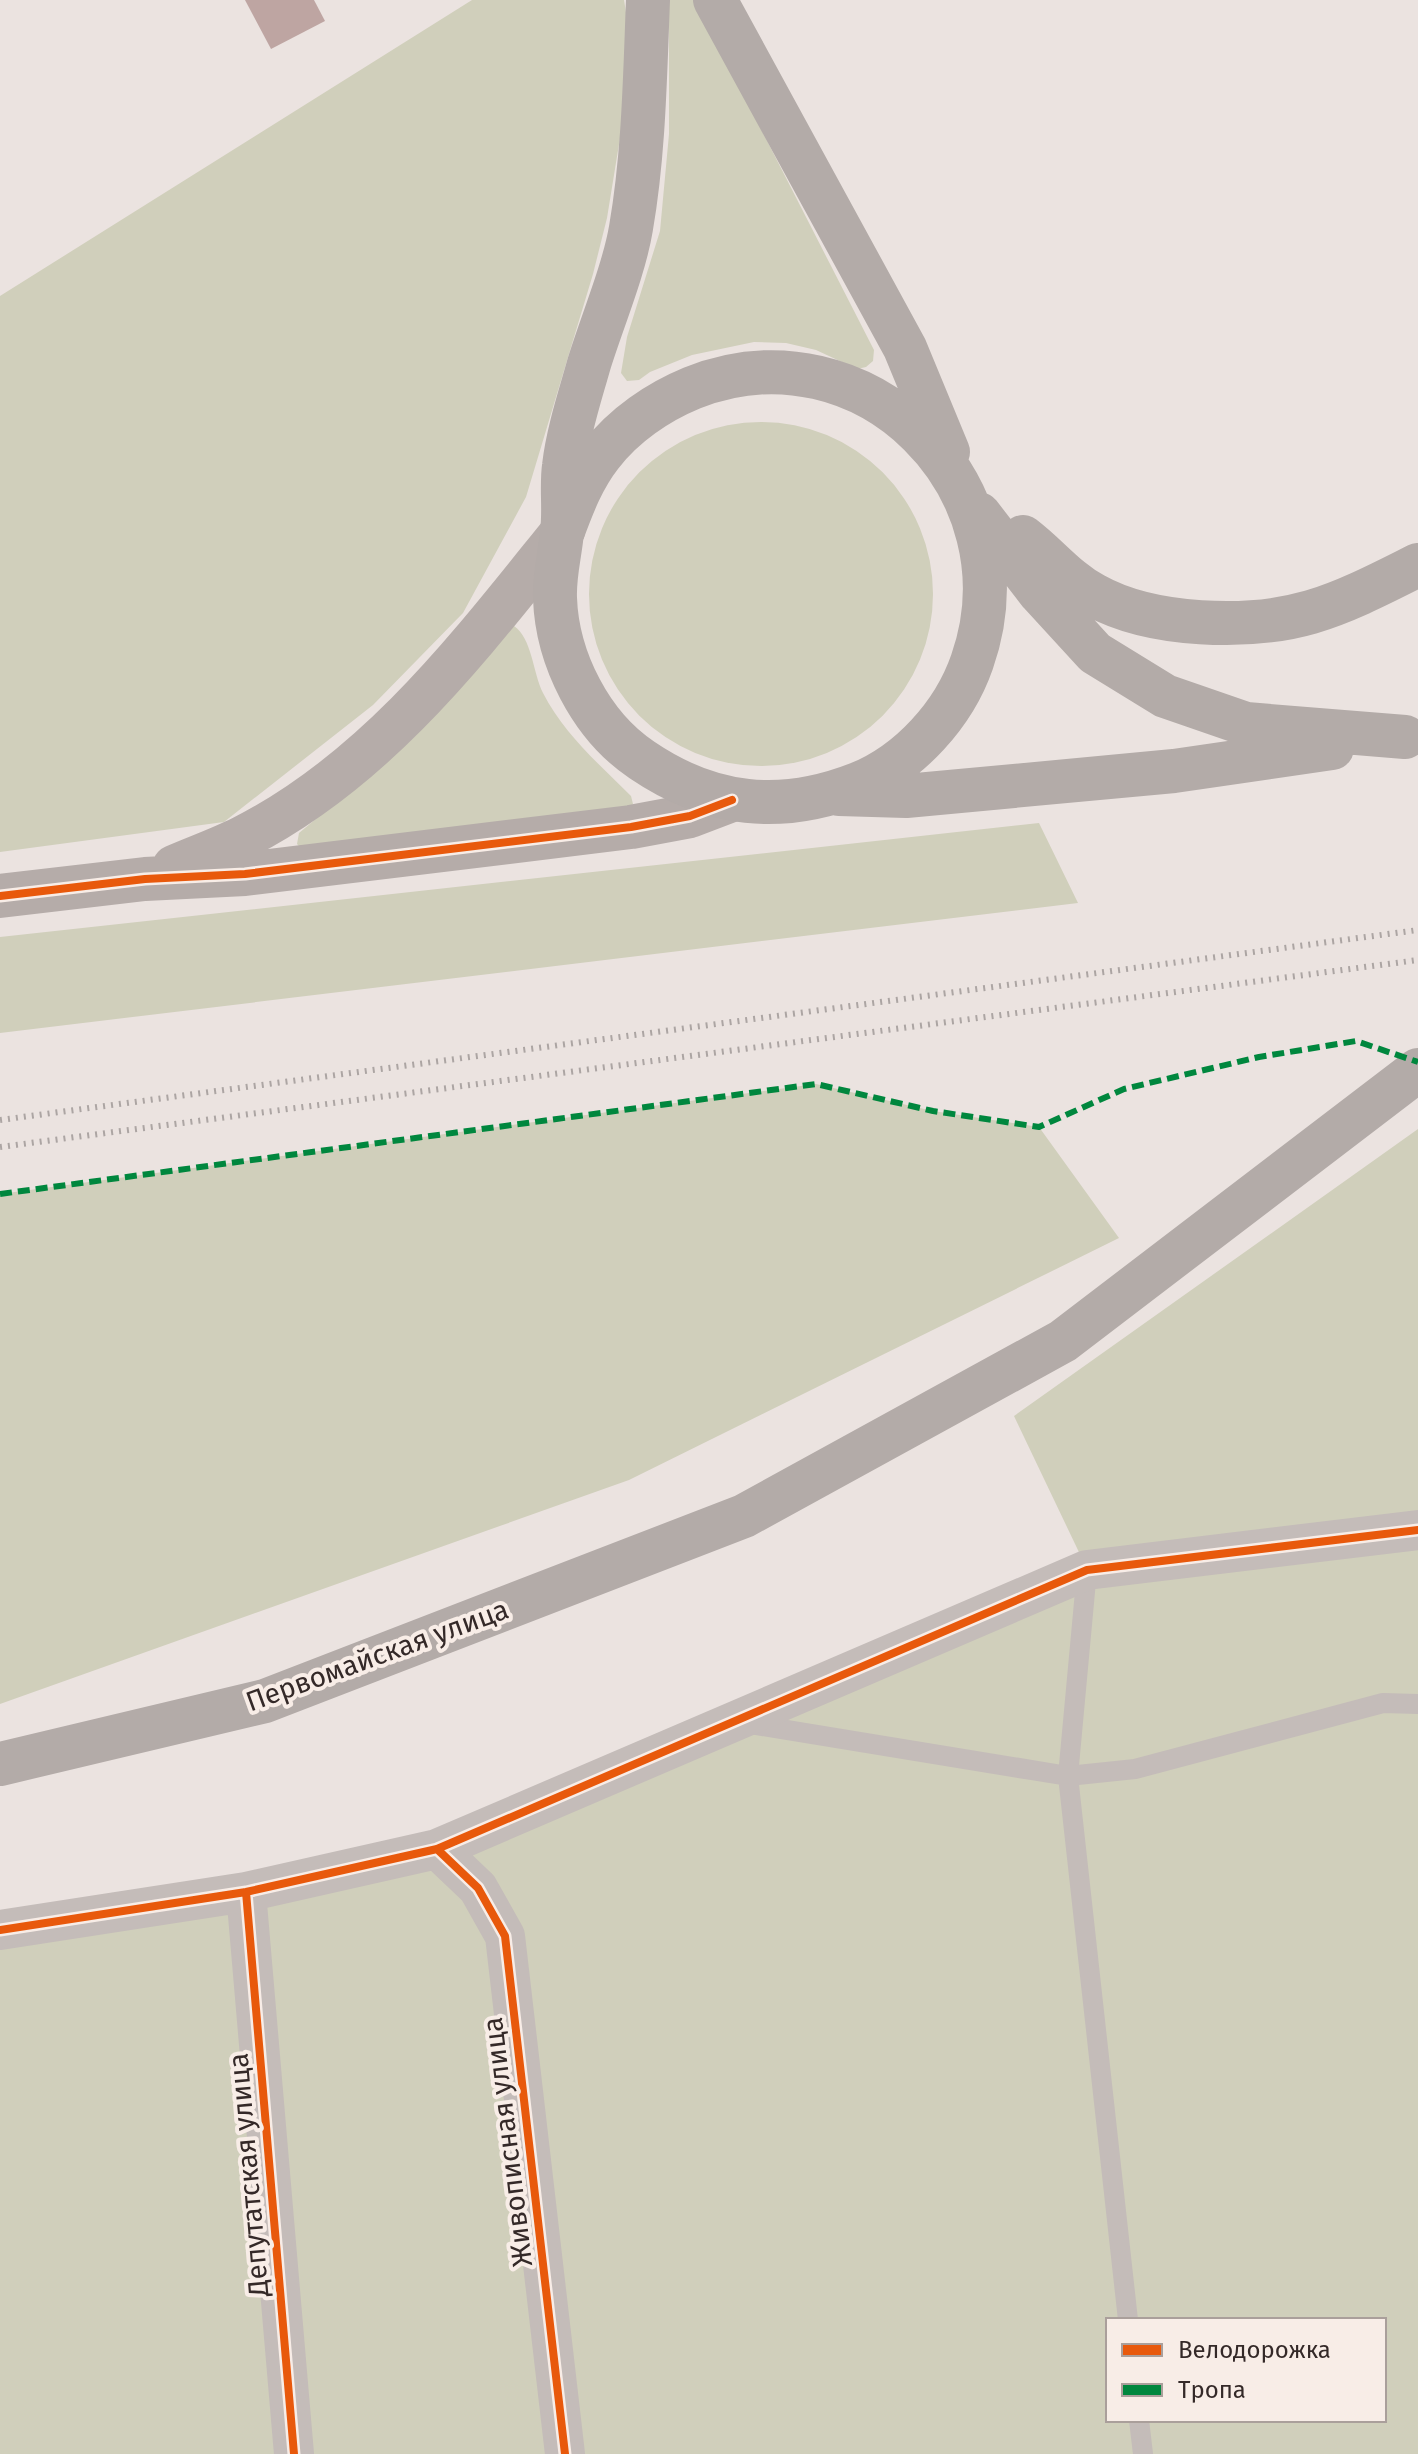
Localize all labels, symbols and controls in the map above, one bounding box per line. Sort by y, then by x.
street label: Первомайская улица [241,1593,513,1718]
street label: Живописная улица [476,2015,539,2269]
street label: Депутатская улица [221,2052,276,2299]
legend [1106,2318,1386,2422]
text: Велодорожка [1178,2336,1331,2364]
text: Тропа [1178,2376,1246,2404]

